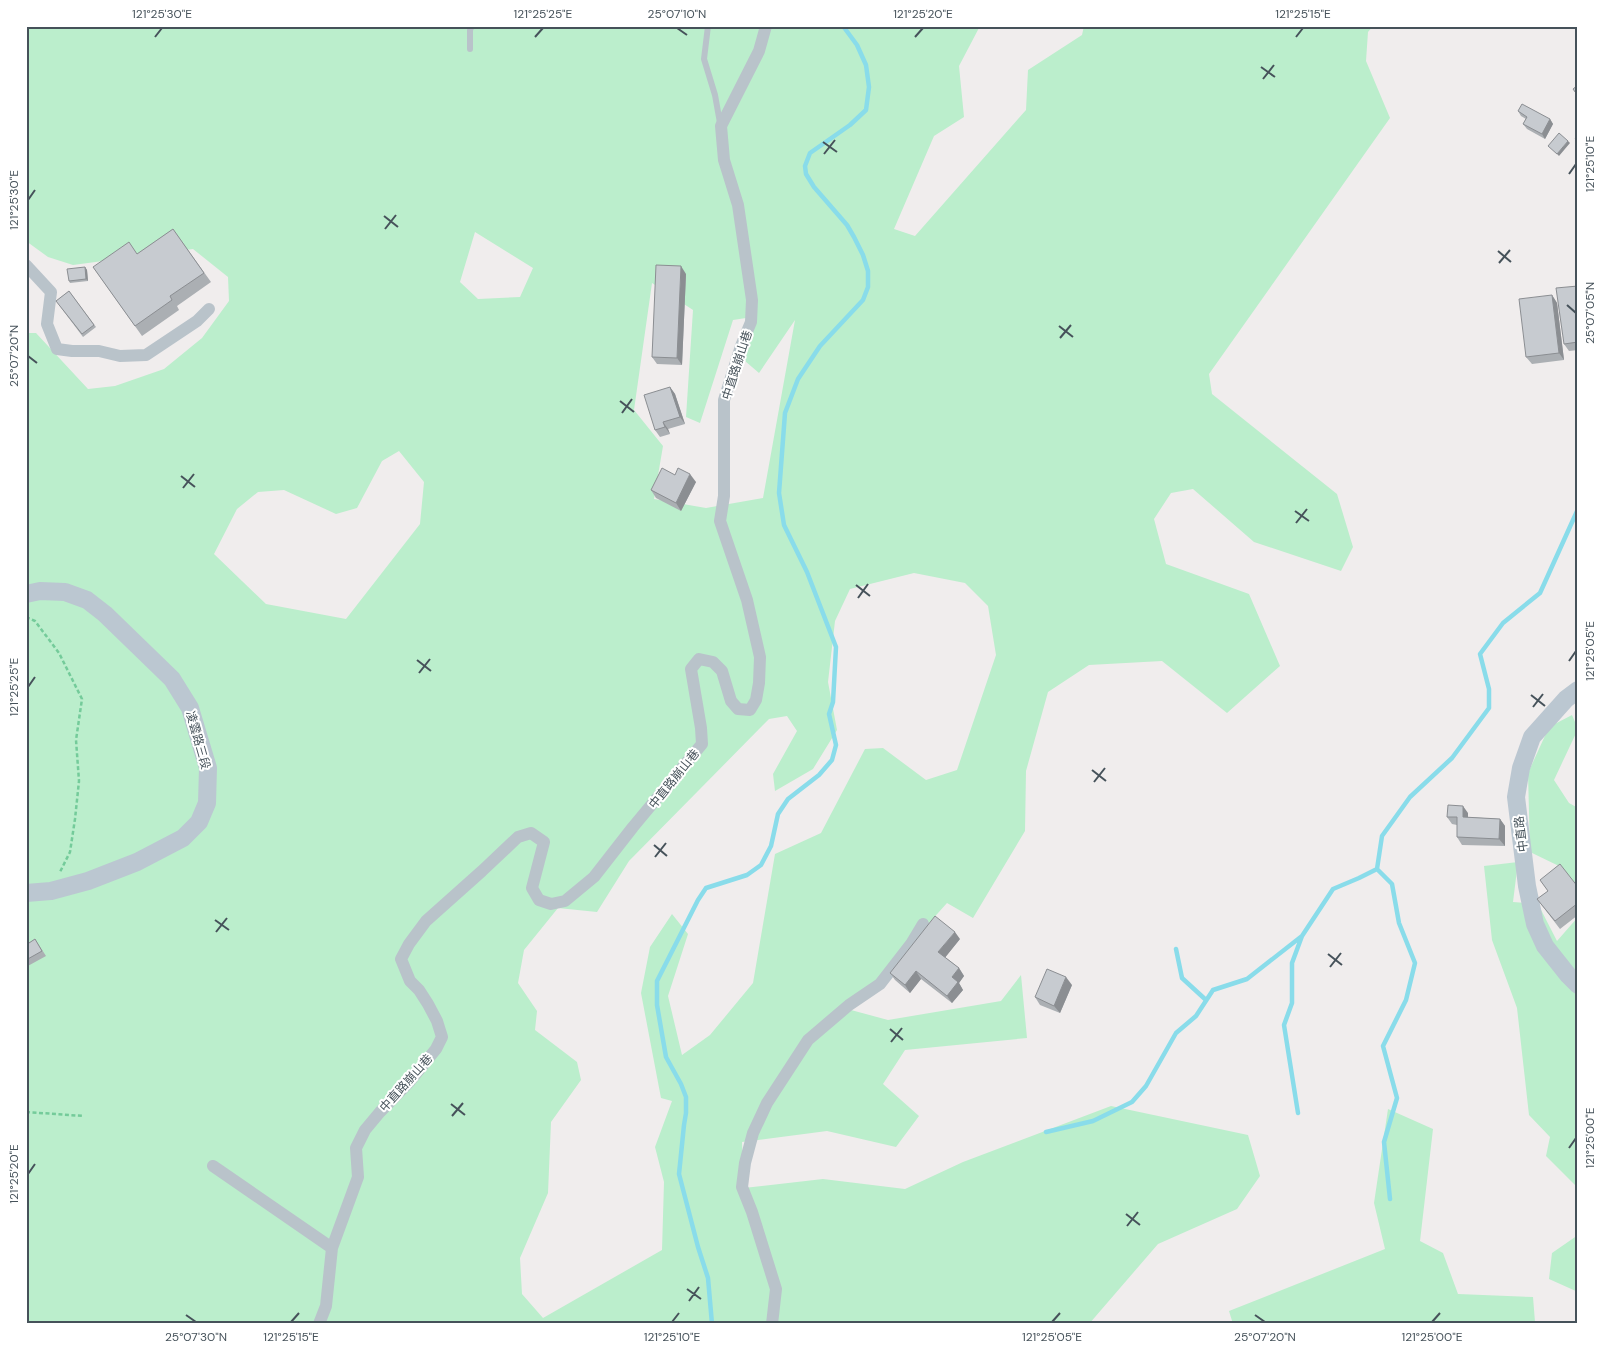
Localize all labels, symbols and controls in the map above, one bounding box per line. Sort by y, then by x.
text: 121°25'30"E [132,6,192,22]
text: 121°25'25"E [514,6,573,22]
text: 25°07'10"N [648,6,706,22]
text: 121°25'20"E [893,6,953,22]
text: 121°25'15"E [1275,6,1331,22]
text: 121°25'10"E [1582,135,1598,192]
text: 121°25'30"E [6,170,22,230]
text: 25°07'05"N [1582,282,1598,344]
text: 25°07'20"N [6,325,22,387]
street label: 中直路崩山巷 [718,328,756,402]
text: 121°25'05"E [1582,621,1598,681]
text: 121°25'25"E [6,657,22,716]
street label: 凌雲路三段 [182,709,214,771]
street label: 中直路崩山巷 [645,746,703,812]
street label: 中直路 [1511,815,1531,853]
street label: 中直路崩山巷 [376,1051,436,1115]
text: 121°25'00"E [1582,1107,1598,1169]
text: 121°25'20"E [6,1144,22,1204]
text: 25°07'30"N [165,1329,227,1345]
text: 121°25'15"E [263,1329,319,1345]
text: 121°25'10"E [644,1329,701,1345]
text: 121°25'05"E [1022,1329,1082,1345]
text: 25°07'20"N [1234,1329,1296,1345]
text: 121°25'00"E [1401,1329,1463,1345]

